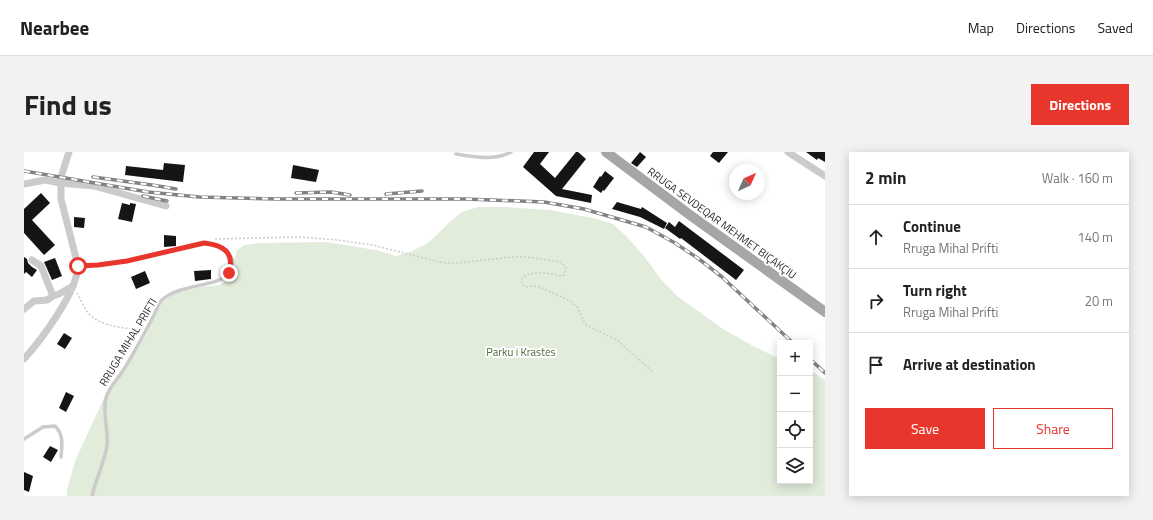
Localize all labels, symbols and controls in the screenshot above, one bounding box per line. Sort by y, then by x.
text: Nearbee [20,13,89,42]
text: Map [968,17,994,38]
text: Directions [1016,17,1075,38]
text: Saved [1097,17,1133,38]
text: Find us [24,83,112,126]
button: Directions [1031,84,1129,125]
street label: RRUGA SEVDEQAR MEHMET BIÇAKÇIU [644,163,800,283]
north arrow [729,164,765,200]
text: 2 min [865,165,906,191]
text: Walk · 160 m [1042,168,1113,188]
text: Continue [903,215,961,238]
icon: ahead [865,226,887,248]
text: 140 m [1077,227,1113,247]
text: Rruga Mihal Prifti [903,238,998,258]
route start [69,257,87,275]
route end [220,264,238,282]
text: Turn right [903,279,967,302]
icon: right [865,290,887,312]
text: 20 m [1085,291,1113,311]
street label: RRUGA MIHAL PRIFTI [95,295,161,389]
text: Rruga Mihal Prifti [903,302,998,322]
map controls [777,340,813,484]
button: + [777,340,813,376]
park label: Parku i Krastes [486,344,556,360]
text: Arrive at destination [903,353,1036,376]
icon: arrive [865,354,887,376]
button: − [777,376,813,412]
button: Save [865,408,985,449]
button: Share [993,408,1113,449]
button: locate [777,412,813,448]
button: layers [777,448,813,484]

